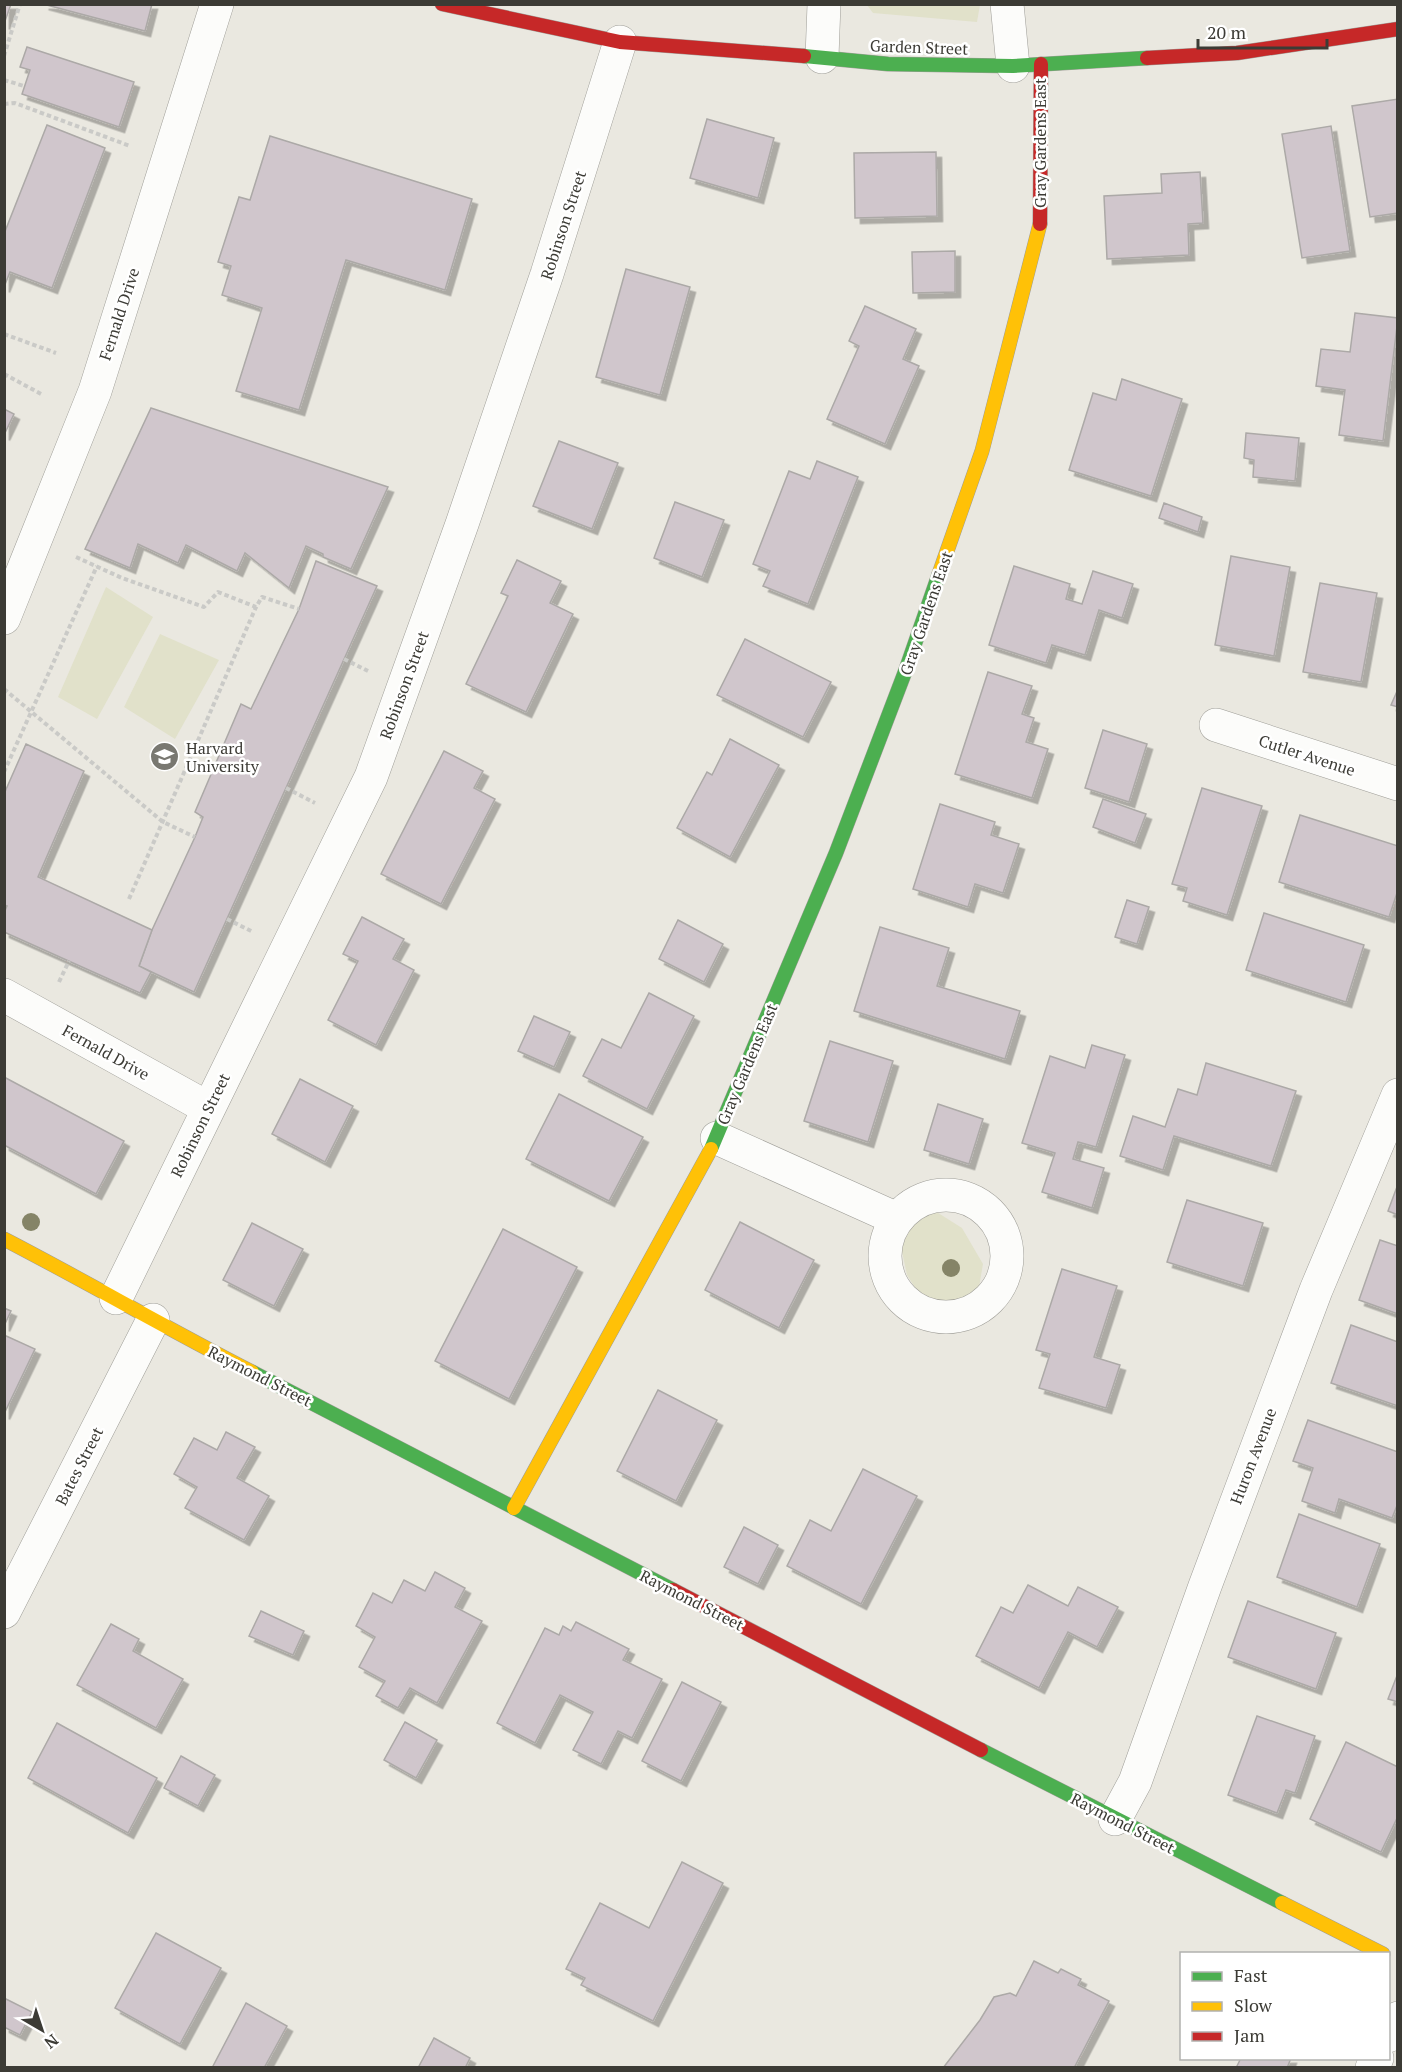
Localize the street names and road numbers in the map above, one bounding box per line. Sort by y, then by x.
street label: Garden Street [870,34,969,60]
street label: Gray Gardens East [1029,78,1051,208]
street label: Robinson Street [535,168,591,282]
street label: Fernald Drive [94,265,144,363]
street label: Gray Gardens East [894,548,958,678]
street label: Robinson Street [374,628,434,742]
street label: Cutler Avenue [1256,729,1358,781]
street label: Gray Gardens East [711,1000,783,1128]
street label: Fernald Drive [59,1019,153,1085]
street label: Robinson Street [165,1069,235,1181]
street label: Raymond Street [204,1340,316,1412]
street label: Huron Avenue [1225,1405,1281,1507]
street label: Bates Street [50,1423,108,1509]
street label: Raymond Street [636,1564,748,1636]
street label: Raymond Street [1067,1787,1179,1859]

